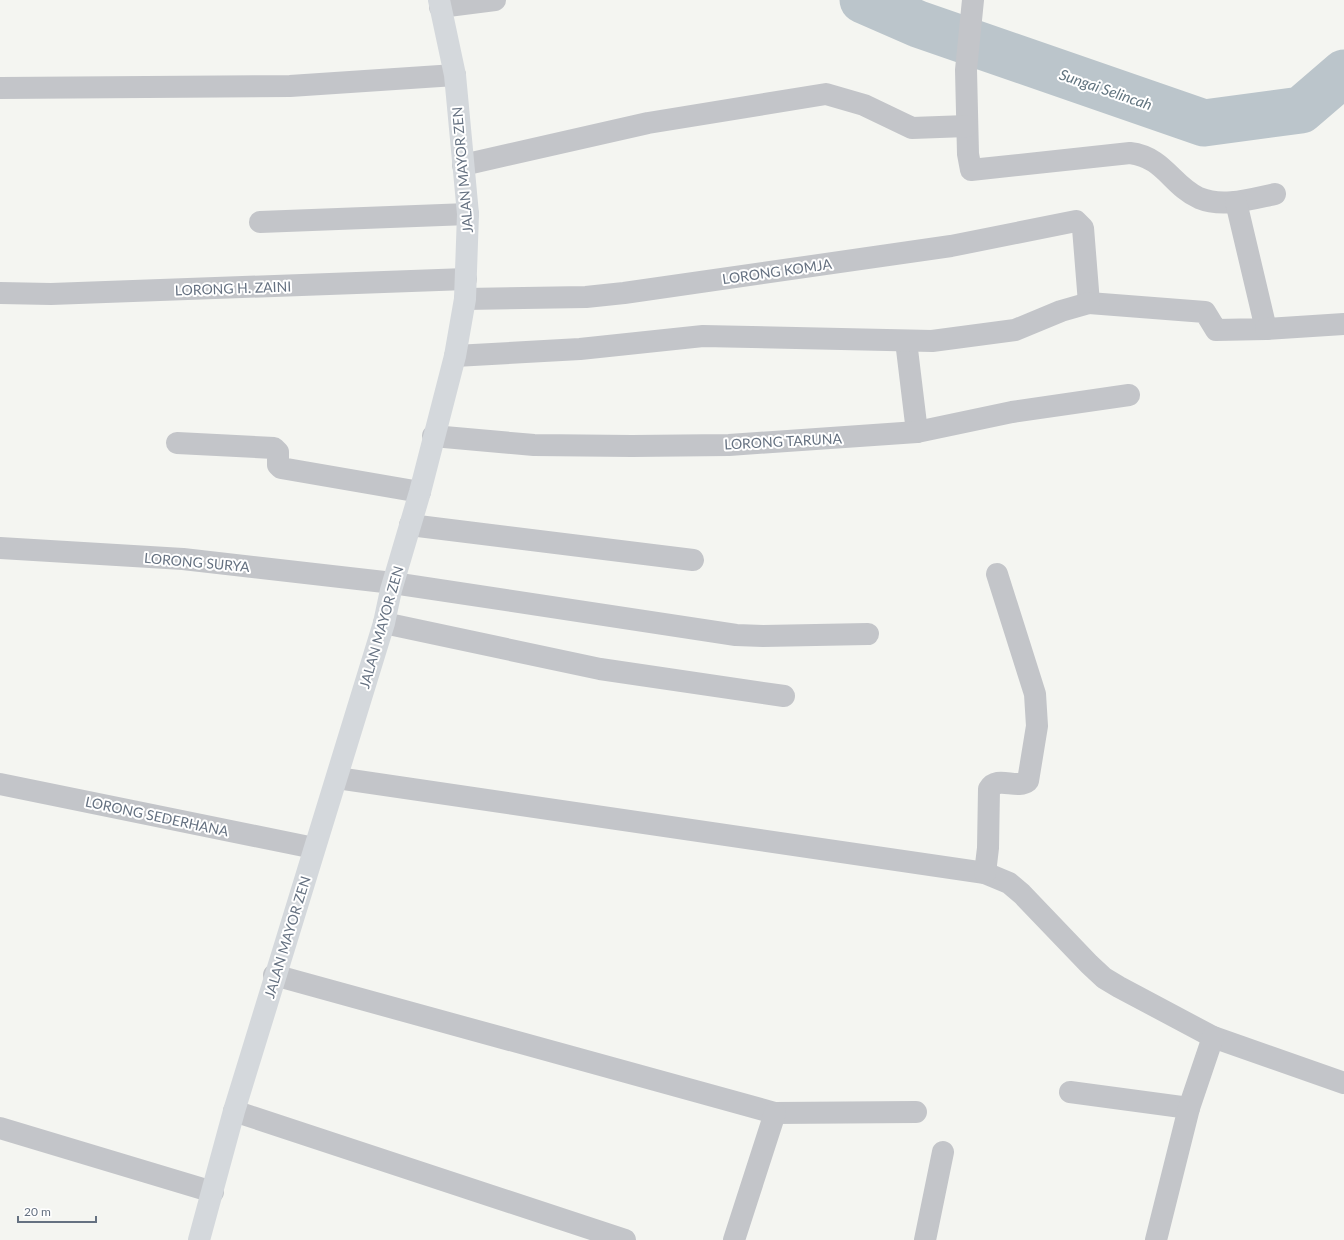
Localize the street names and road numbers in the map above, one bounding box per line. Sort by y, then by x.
street label: JALAN MAYOR ZEN [448,106,476,234]
street label: LORONG KOMJA [721,255,833,287]
street label: LORONG H. ZAINI [175,277,291,299]
street label: LORONG TARUNA [724,429,843,453]
street label: LORONG SURYA [144,549,251,575]
street label: JALAN MAYOR ZEN [355,564,407,690]
street label: LORONG SEDERHANA [84,793,231,840]
street label: JALAN MAYOR ZEN [260,874,314,1000]

